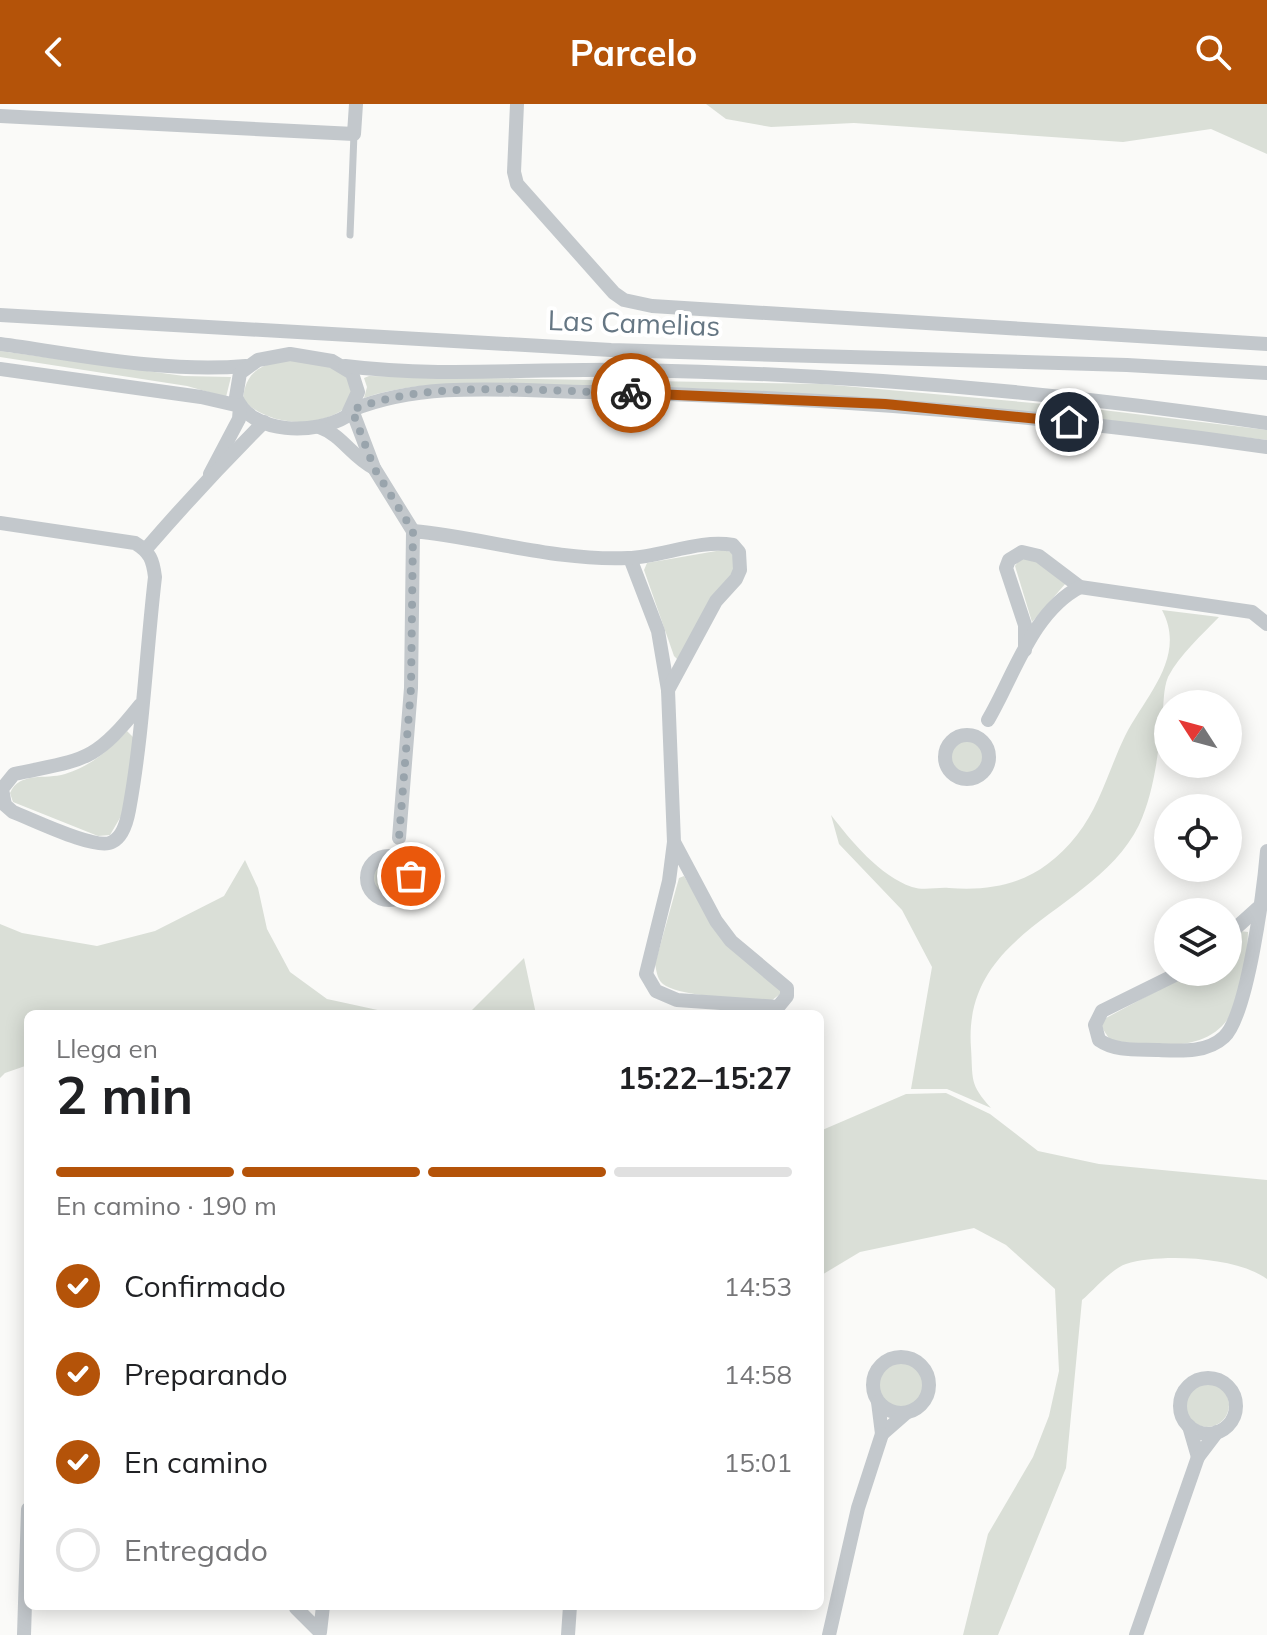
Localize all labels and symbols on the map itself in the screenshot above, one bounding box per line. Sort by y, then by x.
street label: Las Camelias [547,302,721,343]
courier [591,353,671,433]
pin [1035,388,1103,456]
north arrow [1154,690,1242,778]
pin [377,842,445,910]

